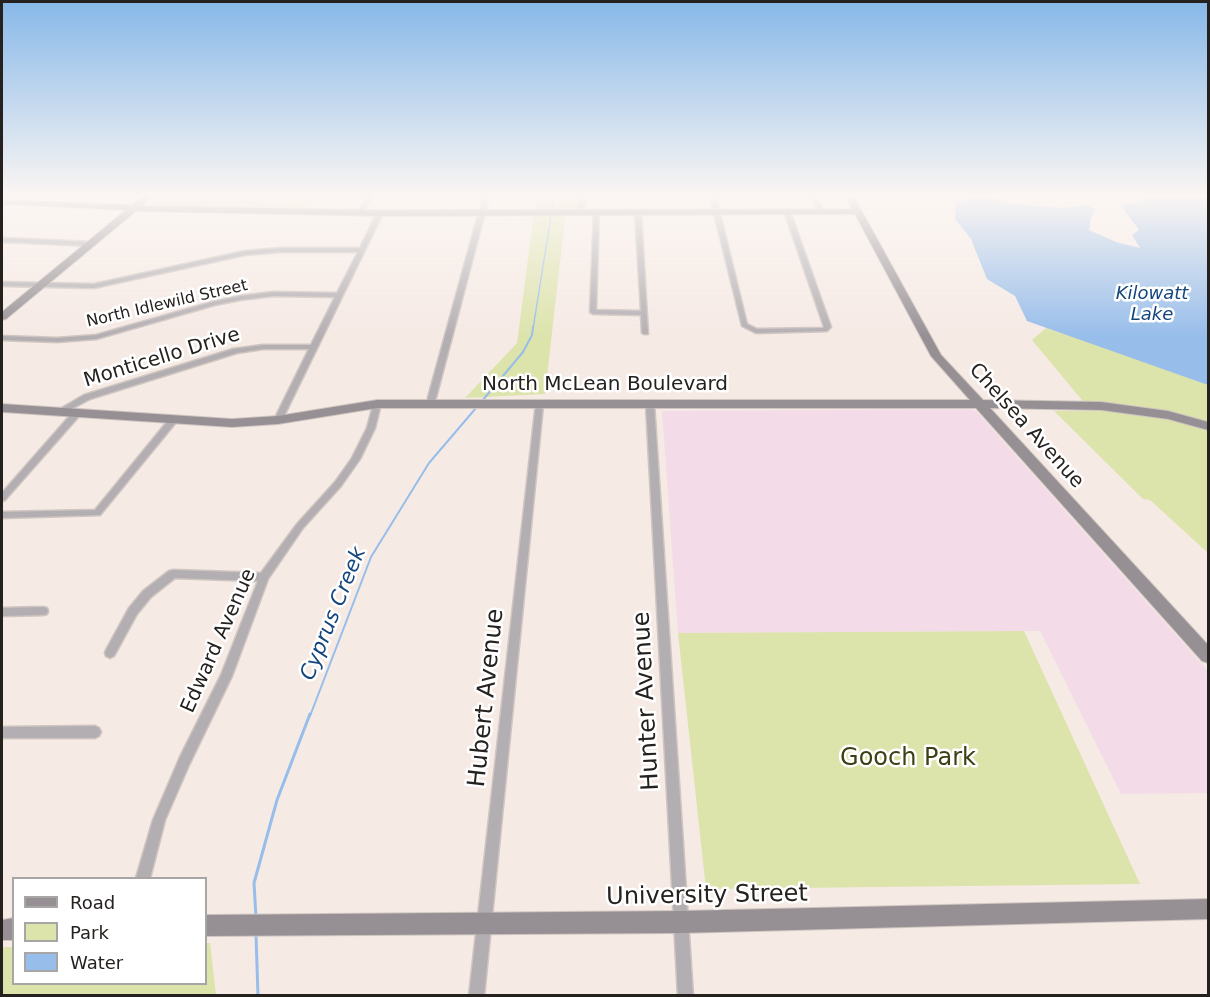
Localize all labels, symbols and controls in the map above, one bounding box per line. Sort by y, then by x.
street label: North Idlewild Street [85,276,249,332]
water label: Kilowatt Lake [1116,283,1188,326]
street label: Monticello Drive [81,323,243,393]
street label: Chelsea Avenue [964,358,1088,494]
street label: North McLean Boulevard [482,373,728,397]
water label: Cyprus Creek [296,544,372,684]
street label: Edward Avenue [176,565,262,717]
street label: Hubert Avenue [463,607,511,789]
street label: Hunter Avenue [628,611,666,791]
park label: Gooch Park [840,745,976,773]
legend [12,877,207,985]
street label: University Street [606,880,808,912]
text: Road [70,892,115,913]
text: Park [70,922,109,943]
text: Water [70,952,123,973]

